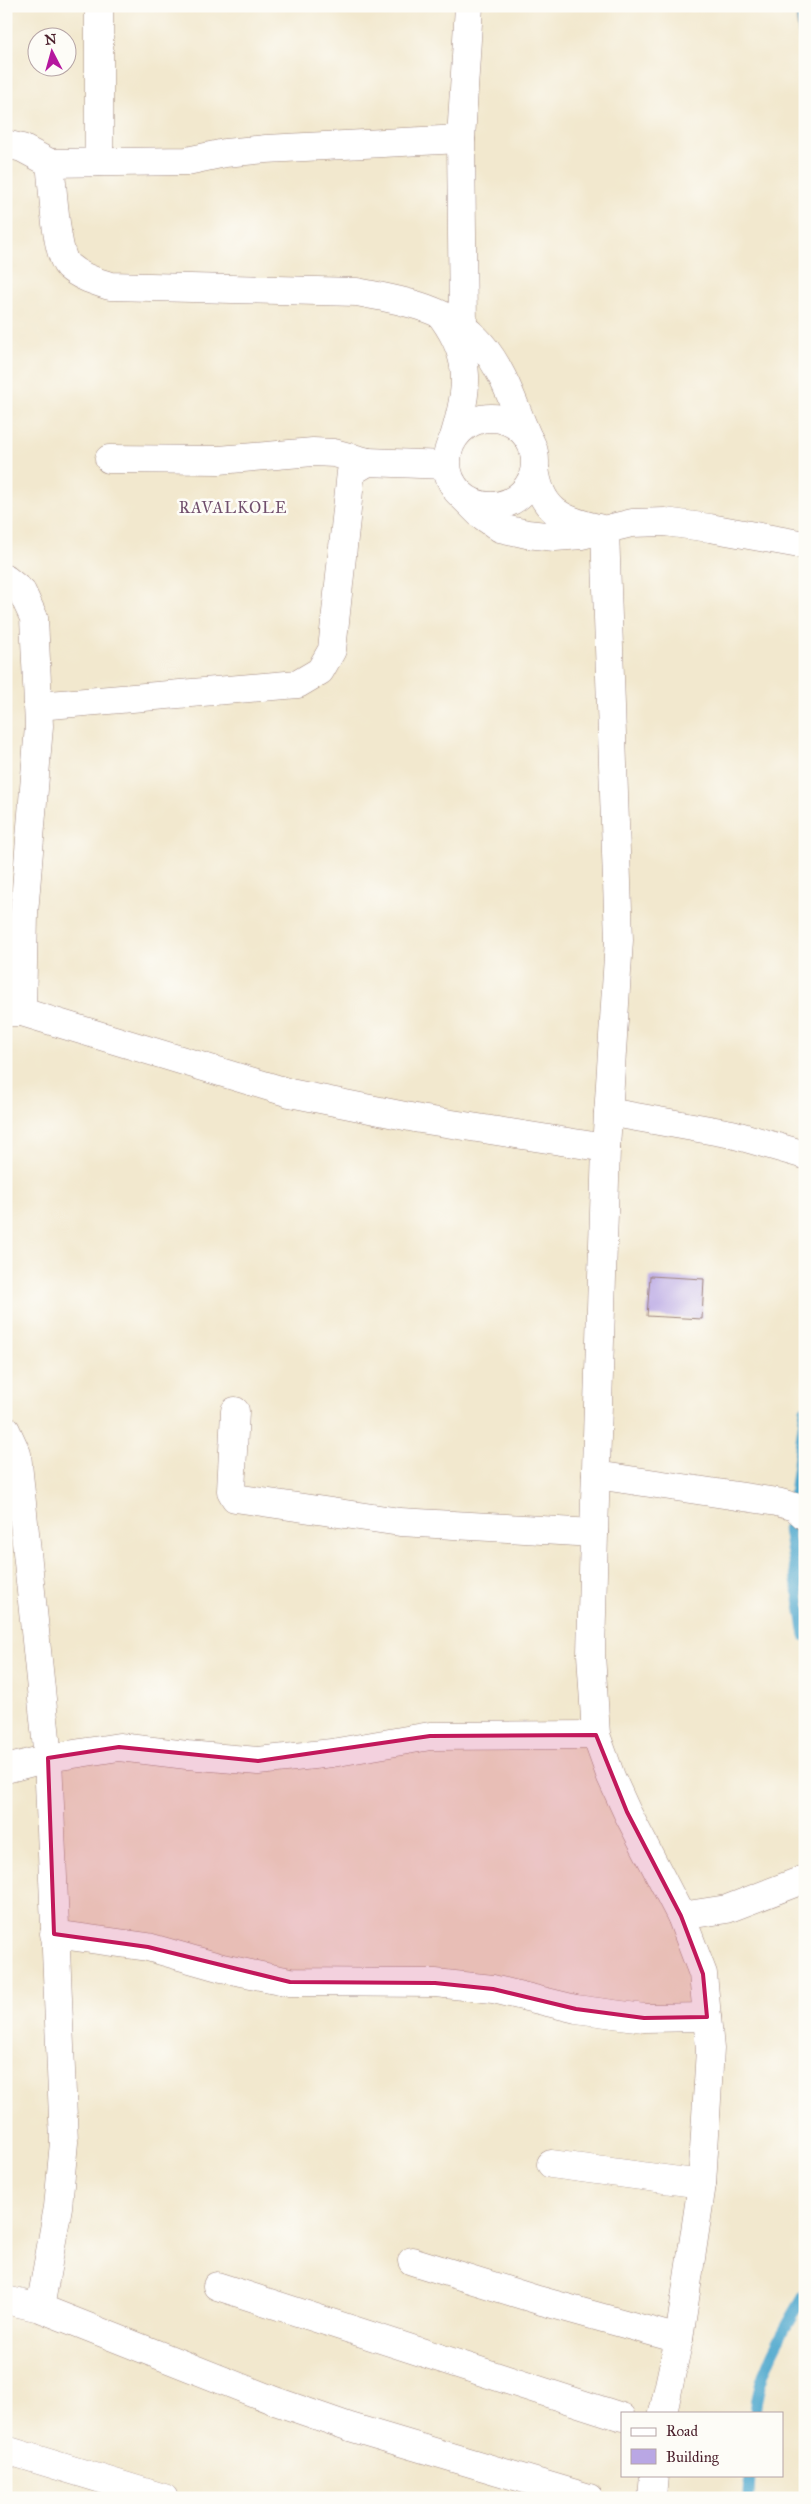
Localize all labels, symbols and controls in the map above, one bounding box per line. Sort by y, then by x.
north arrow [28,28,78,78]
text: N [44,30,58,49]
district label: RAVALKOLE [179,498,287,517]
legend [621,2412,784,2476]
text: Road [666,2422,698,2440]
text: Building [666,2448,720,2466]

